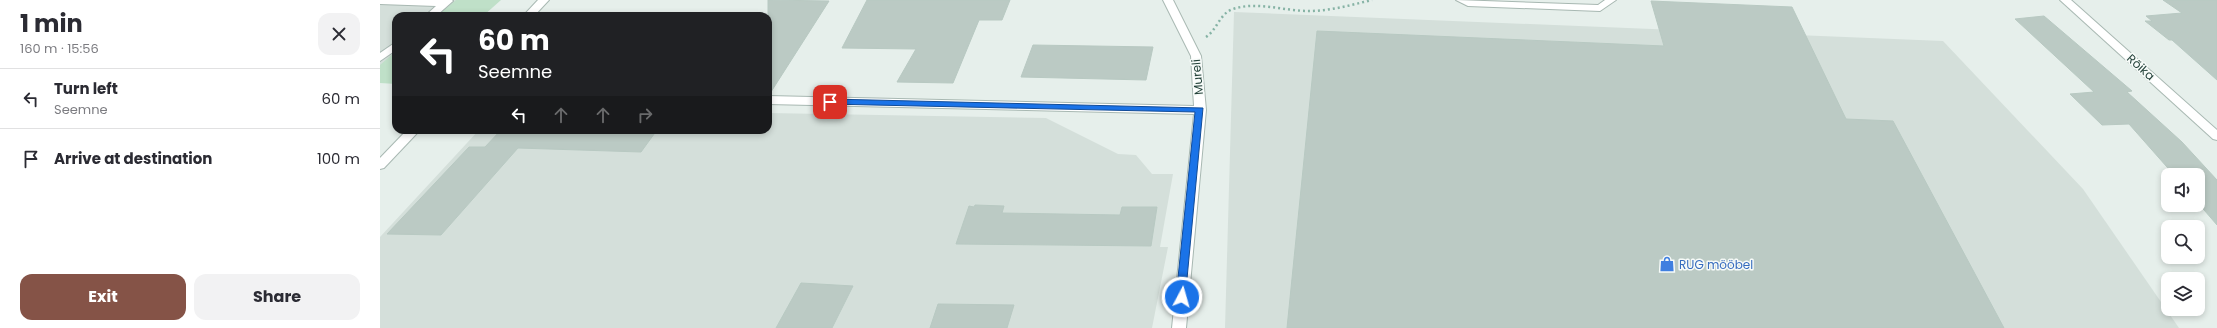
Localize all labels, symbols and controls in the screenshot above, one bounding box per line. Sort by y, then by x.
text: 1 min [20,7,83,40]
button: close [318,13,360,55]
text: 60 m [478,21,550,60]
icon: left [412,28,464,80]
text: 160 m · 15:56 [20,39,99,58]
street label: Rõika [2123,50,2159,84]
street label: Mureli [1187,58,1207,96]
text: Seemne [478,59,552,84]
text: Turn left [54,78,118,99]
pin [813,85,847,119]
icon: left [20,88,42,110]
text: 60 m [322,88,360,109]
icon: arrive [819,91,841,113]
text: Seemne [54,100,108,119]
icon: left [508,104,530,126]
icon: ahead [550,104,572,126]
icon: ahead [592,104,614,126]
icon: right [634,104,656,126]
icon: arrive [20,148,42,170]
text: Arrive at destination [54,148,212,169]
text: 100 m [317,148,360,169]
map controls [2161,168,2205,316]
button: sound [2161,168,2205,212]
button: search [2161,220,2205,264]
shop icon: RUG mööbel [1658,255,1676,273]
place label: RUG mööbel [1679,256,1753,273]
button: layers [2161,272,2205,316]
button: Exit [20,274,186,320]
button: Share [194,274,360,320]
position arrow [1161,276,1203,318]

